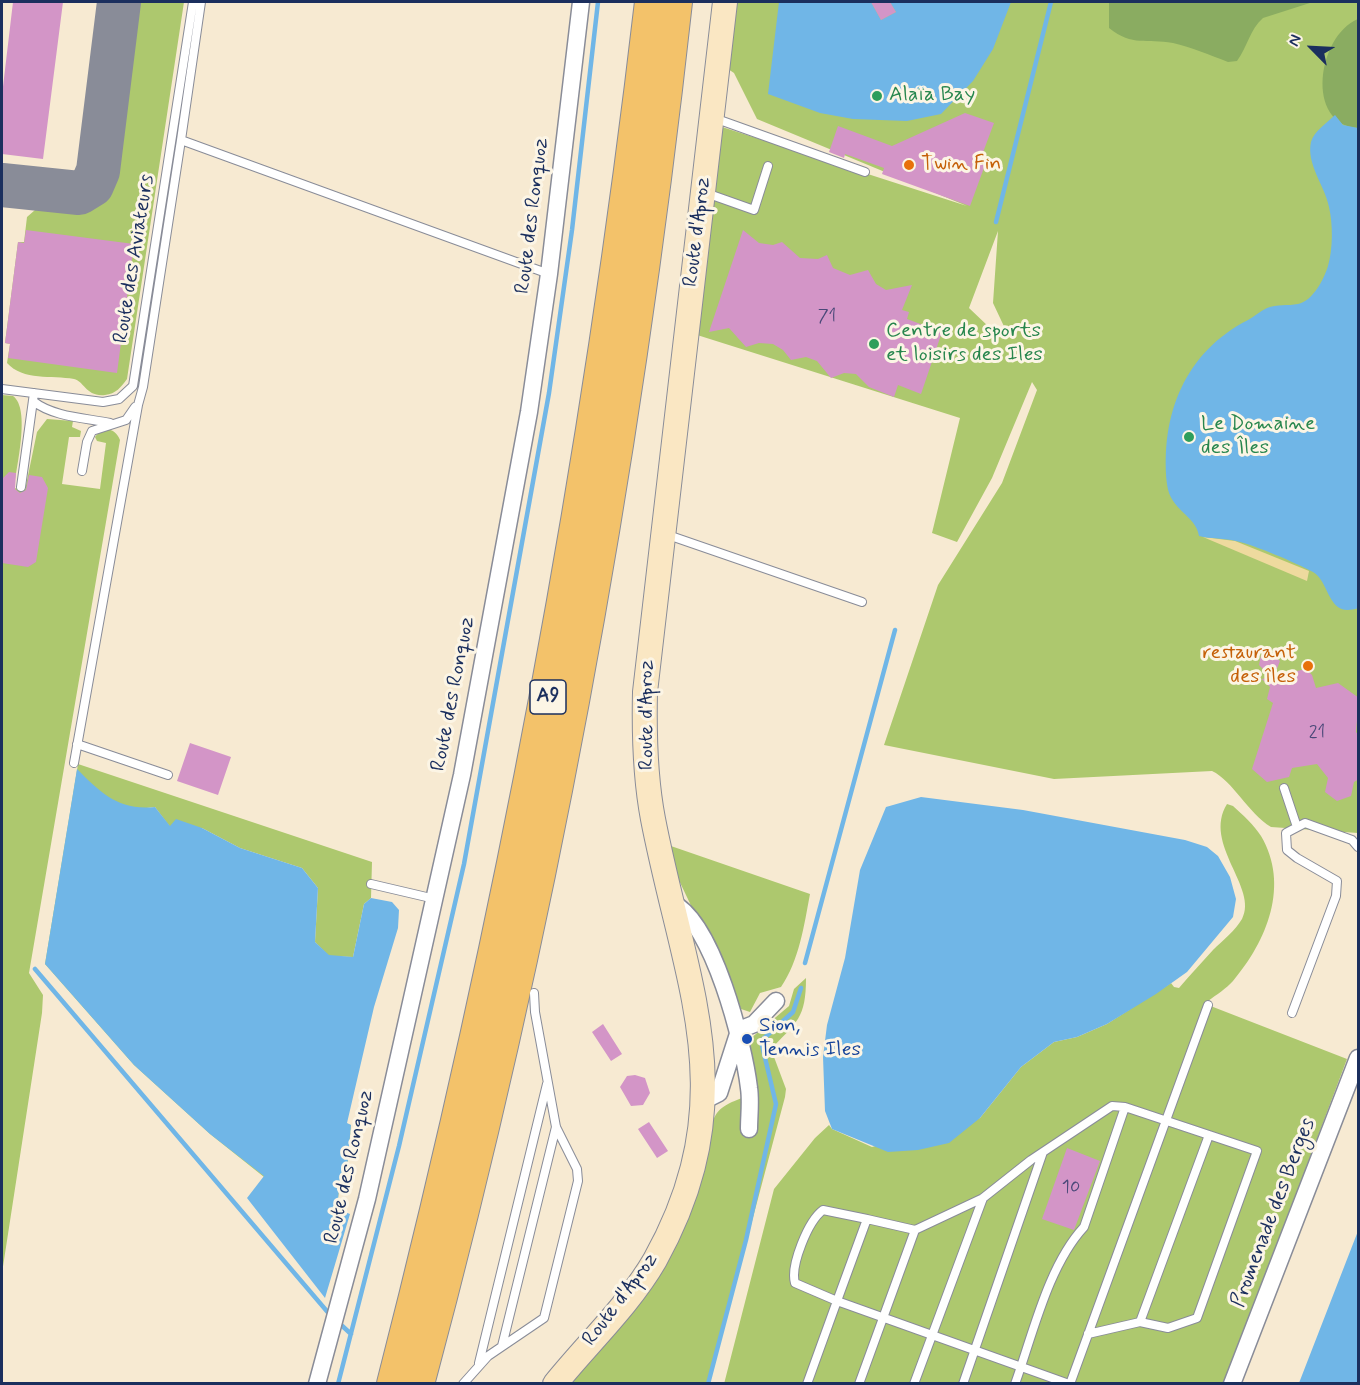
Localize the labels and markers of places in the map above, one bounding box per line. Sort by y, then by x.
place label: Alaïa Bay [889,83,975,109]
marker: Alaïa Bay [870,89,884,103]
place label: Twin Fin [921,152,1001,178]
marker: Twin Fin [902,158,916,172]
place label: Centre de sports et loisirs des Iles [886,319,1043,369]
marker: Centre de sports et loisirs des Iles [867,337,881,351]
place label: Le Domaine des Îles [1201,412,1315,462]
marker: Le Domaine des Îles [1182,430,1196,444]
place label: restaurant des îles [1202,641,1296,691]
marker: restaurant des îles [1301,659,1315,673]
place label: Sion, Tennis Iles [759,1014,861,1064]
marker: Sion, Tennis Iles [740,1032,754,1046]

